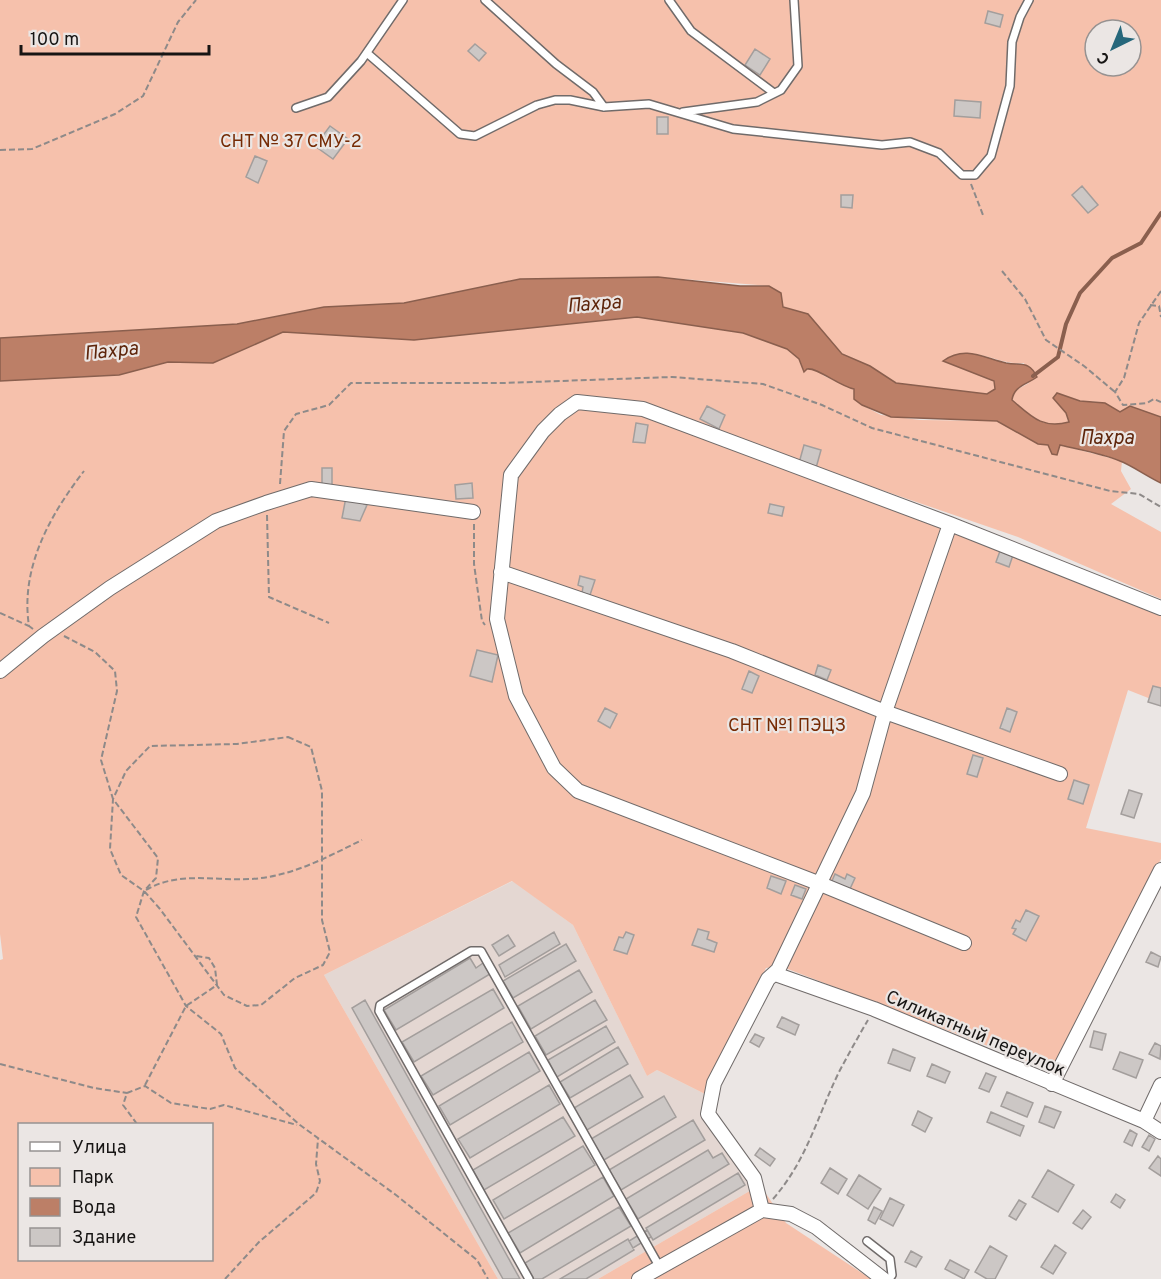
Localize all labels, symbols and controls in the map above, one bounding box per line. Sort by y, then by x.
scale bar [21,18,208,56]
north arrow [1083,18,1143,78]
text: 100 m [30,29,79,52]
text: С [1094,47,1115,68]
park label: СНТ № 37 СМУ-2 [220,131,362,154]
water label: Пахра [566,290,623,320]
water label: Пахра [83,336,140,368]
water label: Пахра [1080,426,1135,452]
park label: СНТ №1 ПЭЦЗ [728,715,846,738]
street label: Силикатный переулок [882,986,1069,1083]
legend [18,1123,213,1261]
text: Улица [72,1137,126,1160]
text: Парк [72,1167,114,1190]
text: Вода [72,1197,116,1220]
text: Здание [72,1227,136,1250]

